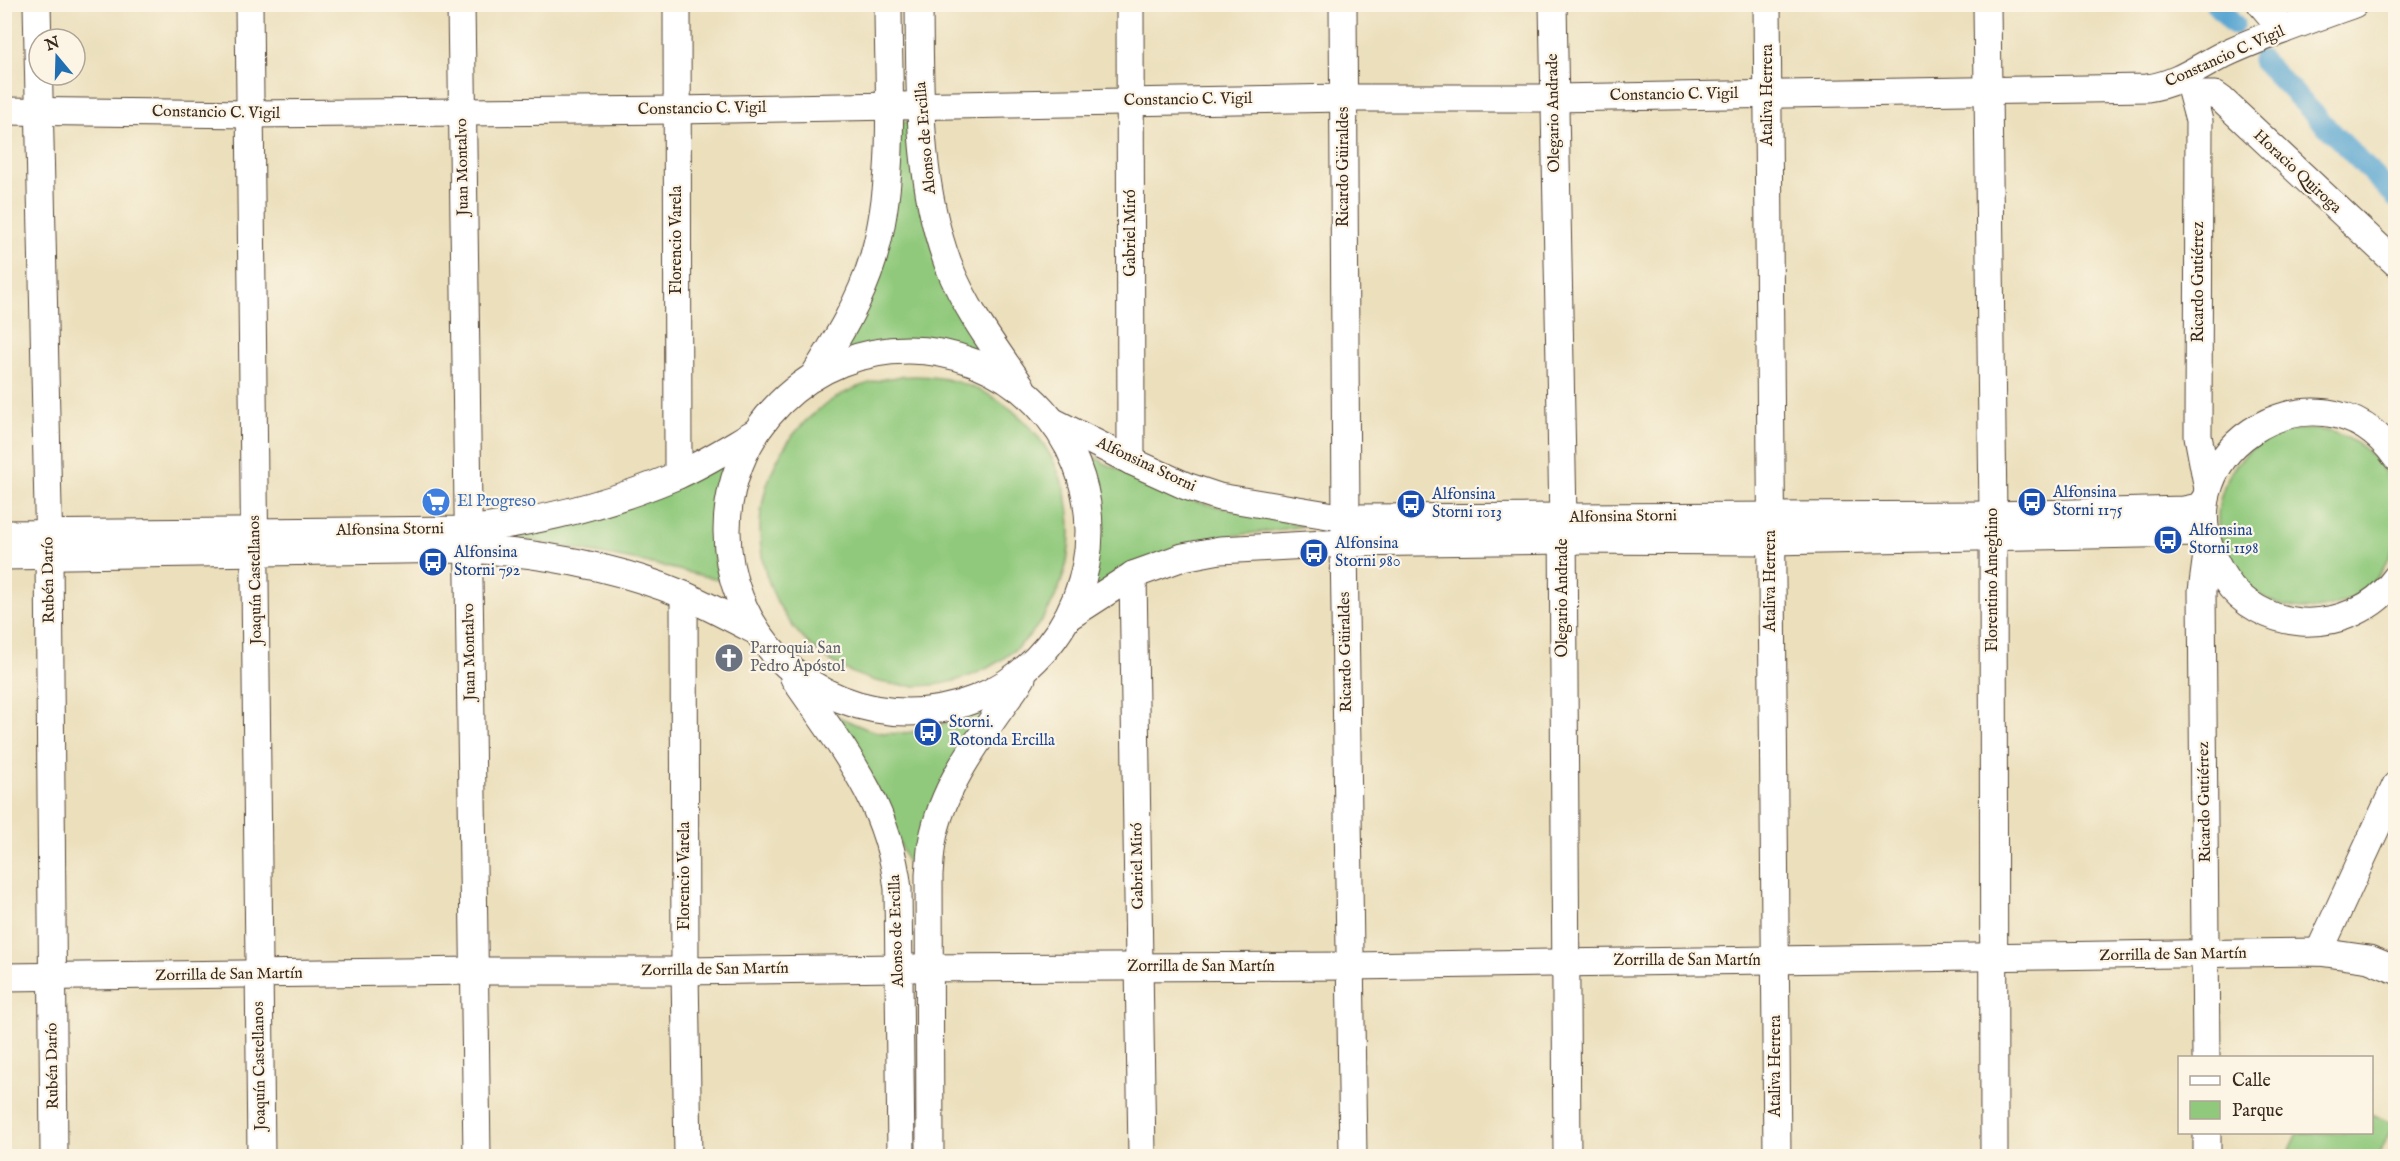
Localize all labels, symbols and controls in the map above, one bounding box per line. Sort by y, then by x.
street label: Constancio C. Vigil [2162,21,2288,92]
north arrow [27,27,87,87]
text: N [42,33,63,57]
street label: Ataliva Herrera [1758,44,1778,147]
street label: Olegario Andrade [1543,53,1565,173]
street label: Alonso de Ercilla [911,81,941,196]
street label: Constancio C. Vigil [1610,84,1739,106]
street label: Constancio C. Vigil [1124,89,1253,111]
street label: Constancio C. Vigil [638,98,767,120]
street label: Constancio C. Vigil [152,102,281,124]
street label: Ricardo Güiraldes [1334,106,1354,227]
street label: Juan Montalvo [452,118,474,218]
street label: Horacio Quiroga [2249,126,2346,218]
street label: Florencio Varela [667,186,687,294]
street label: Gabriel Miró [1121,189,1141,277]
street label: Ricardo Gutiérrez [2189,221,2209,343]
street label: Alfonsina Storni [1092,433,1199,497]
place label: Alfonsina Storni 1175 [2052,483,2123,521]
place label: Alfonsina Storni 1013 [1431,485,1502,523]
supermarket icon: El Progreso [420,486,452,518]
bus stop icon: Alfonsina Storni 1175 [2016,486,2048,518]
bus stop icon: Alfonsina Storni 1013 [1395,488,1427,520]
place label: El Progreso [457,492,536,512]
street label: Alfonsina Storni [1568,506,1677,528]
street label: Florentino Ameghino [1983,508,2003,652]
street label: Joaquín Castellanos [245,515,267,647]
street label: Alfonsina Storni [335,519,444,541]
place label: Alfonsina Storni 1198 [2188,521,2259,559]
bus stop icon: Alfonsina Storni 1198 [2152,524,2184,556]
street label: Ataliva Herrera [1761,530,1781,633]
place label: Alfonsina Storni 980 [1334,534,1401,572]
street label: Rubén Darío [38,536,60,624]
bus stop icon: Alfonsina Storni 980 [1298,537,1330,569]
street label: Olegario Andrade [1553,538,1573,658]
place label: Alfonsina Storni 792 [453,543,520,581]
bus stop icon: Alfonsina Storni 792 [417,546,449,578]
street label: Ricardo Güiraldes [1335,591,1357,712]
street label: Juan Montalvo [459,603,481,703]
place label: Parroquia San Pedro Apóstol [750,639,846,677]
church icon: Parroquia San Pedro Apóstol [713,642,745,674]
place label: Storni. Rotonda Ercilla [949,713,1055,751]
bus stop icon: Storni. Rotonda Ercilla [912,716,944,748]
street label: Ricardo Gutiérrez [2194,741,2216,863]
street label: Florencio Varela [675,822,695,930]
street label: Gabriel Miró [1127,822,1149,910]
street label: Alonso de Ercilla [885,874,909,989]
street label: Zorrilla de San Martín [2099,944,2247,966]
street label: Zorrilla de San Martín [1613,951,1761,971]
street label: Zorrilla de San Martín [1127,957,1275,977]
street label: Zorrilla de San Martín [641,959,789,981]
street label: Zorrilla de San Martín [155,964,303,986]
street label: Joaquín Castellanos [249,1001,271,1133]
street label: Ataliva Herrera [1766,1015,1786,1118]
street label: Rubén Darío [42,1022,64,1110]
legend [2178,1056,2373,1134]
text: Calle [2232,1070,2271,1093]
text: Parque [2232,1100,2283,1123]

